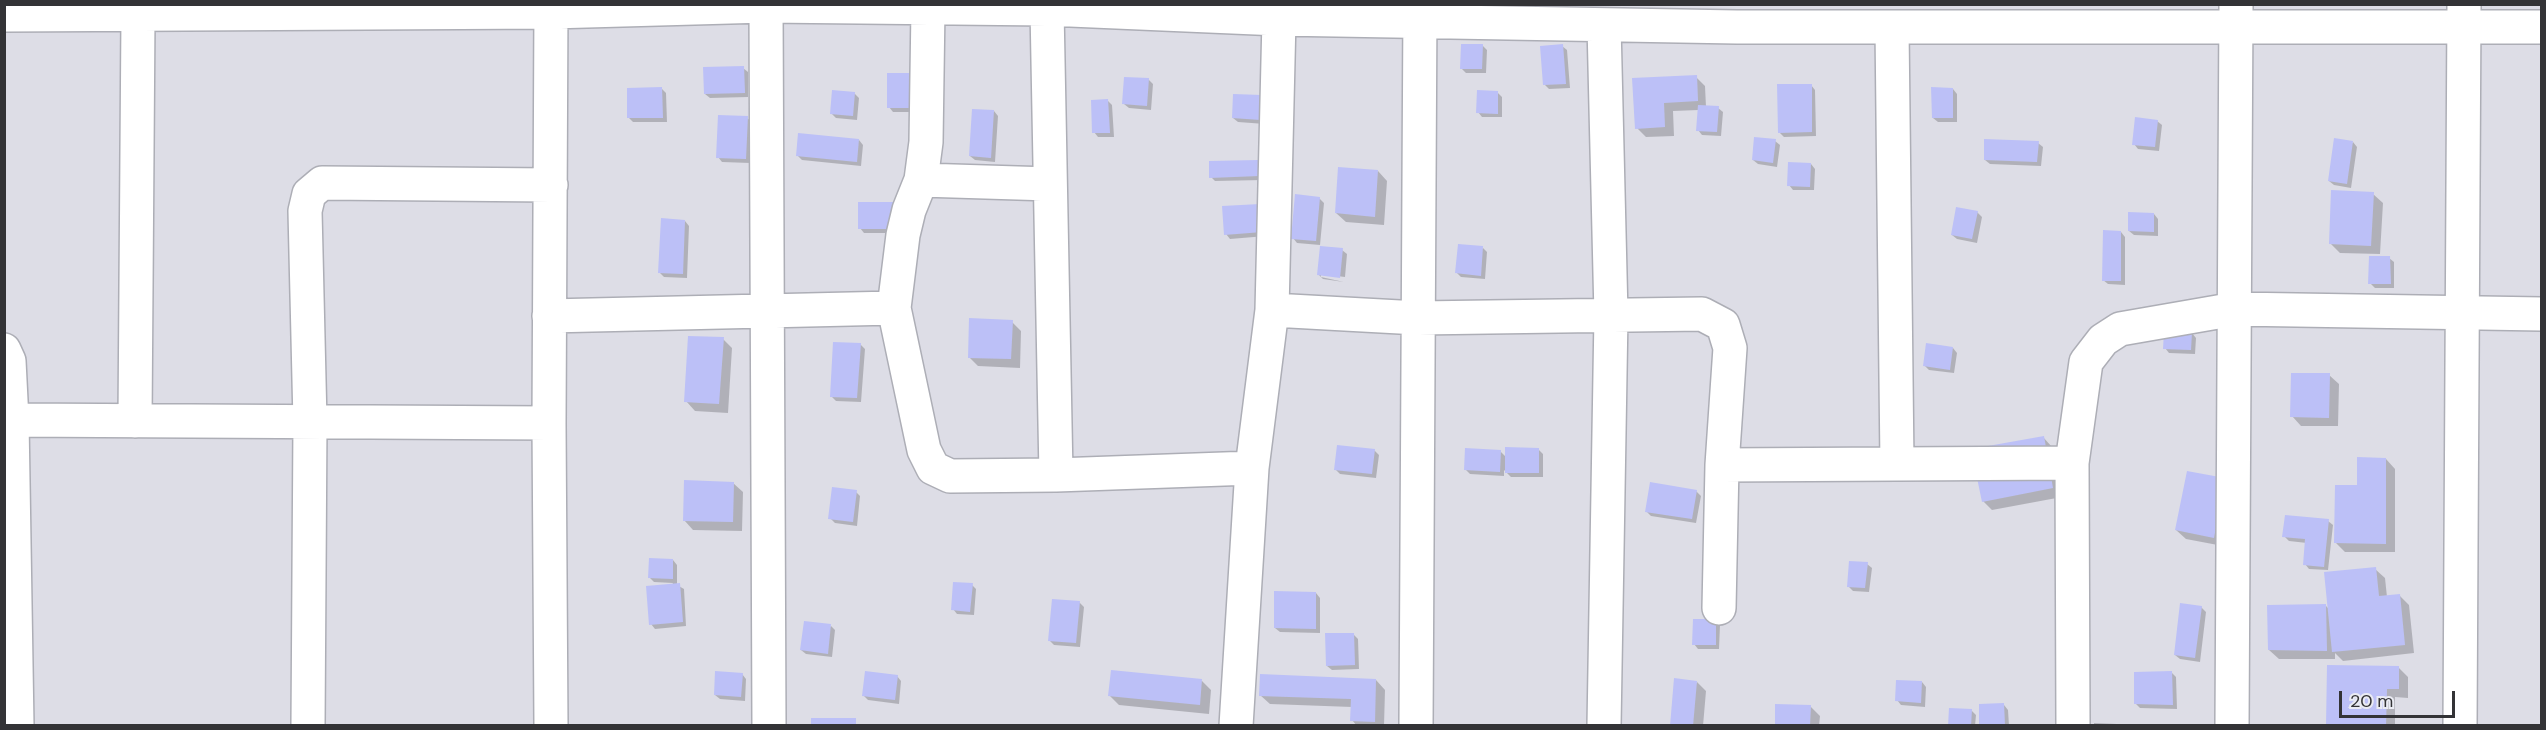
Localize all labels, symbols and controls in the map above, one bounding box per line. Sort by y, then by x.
scale bar [2342,679,2458,717]
text: 20 m [2350,689,2393,713]

